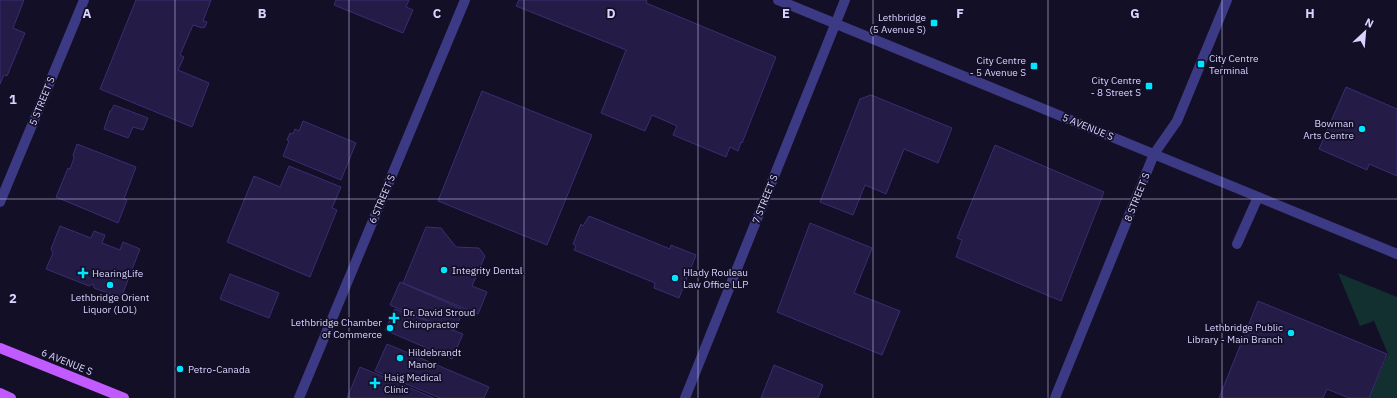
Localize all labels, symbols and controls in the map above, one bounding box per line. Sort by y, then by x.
text: A [83,5,92,22]
text: B [258,5,267,22]
text: C [433,5,442,22]
text: D [606,5,616,22]
text: E [782,5,790,22]
text: F [956,5,964,22]
text: G [1130,5,1140,22]
text: H [1305,5,1315,22]
place label: Lethbridge (5 Avenue S) [869,11,927,36]
north arrow [1345,12,1385,52]
text: N [1363,15,1376,31]
marker: Lethbridge (5 Avenue S) [929,18,939,28]
place label: City Centre Terminal [1209,52,1259,77]
place label: City Centre - 5 Avenue S [970,54,1027,79]
marker: City Centre Terminal [1196,59,1206,69]
marker: City Centre - 5 Avenue S [1029,61,1039,71]
street label: 5 STREET S [26,74,58,127]
place label: City Centre - 8 Street S [1091,74,1142,99]
marker: City Centre - 8 Street S [1144,81,1154,91]
text: 1 [9,91,17,108]
street label: 5 AVENUE S [1060,111,1116,143]
place label: Bowman Arts Centre [1303,117,1354,142]
marker: Bowman Arts Centre [1357,124,1367,134]
street label: 8 STREET S [1121,170,1153,223]
street label: 6 STREET S [366,172,398,225]
street label: 7 STREET S [749,172,781,225]
place label: Integrity Dental [452,264,523,277]
marker: Integrity Dental [439,265,449,275]
place label: Hlady Rouleau Law Office LLP [683,266,748,291]
marker: HearingLife [77,267,89,279]
place label: HearingLife [92,267,144,280]
marker: Hlady Rouleau Law Office LLP [670,273,680,283]
marker: Lethbridge Orient Liquor (LOL) [105,280,115,290]
text: 2 [9,290,17,307]
place label: Lethbridge Orient Liquor (LOL) [71,291,150,316]
place label: Dr. David Stroud Chiropractor [403,306,475,331]
marker: Dr. David Stroud Chiropractor [388,312,400,324]
place label: Lethbridge Chamber of Commerce [291,316,383,341]
place label: Lethbridge Public Library - Main Branch [1187,321,1283,346]
marker: Lethbridge Chamber of Commerce [385,323,395,333]
marker: Lethbridge Public Library - Main Branch [1286,328,1296,338]
street label: 6 AVENUE S [39,346,95,378]
place label: Hildebrandt Manor [408,346,462,371]
marker: Hildebrandt Manor [395,353,405,363]
place label: Petro-Canada [188,363,251,376]
marker: Petro-Canada [175,364,185,374]
place label: Haig Medical Clinic [384,371,442,396]
marker: Haig Medical Clinic [369,377,381,389]

